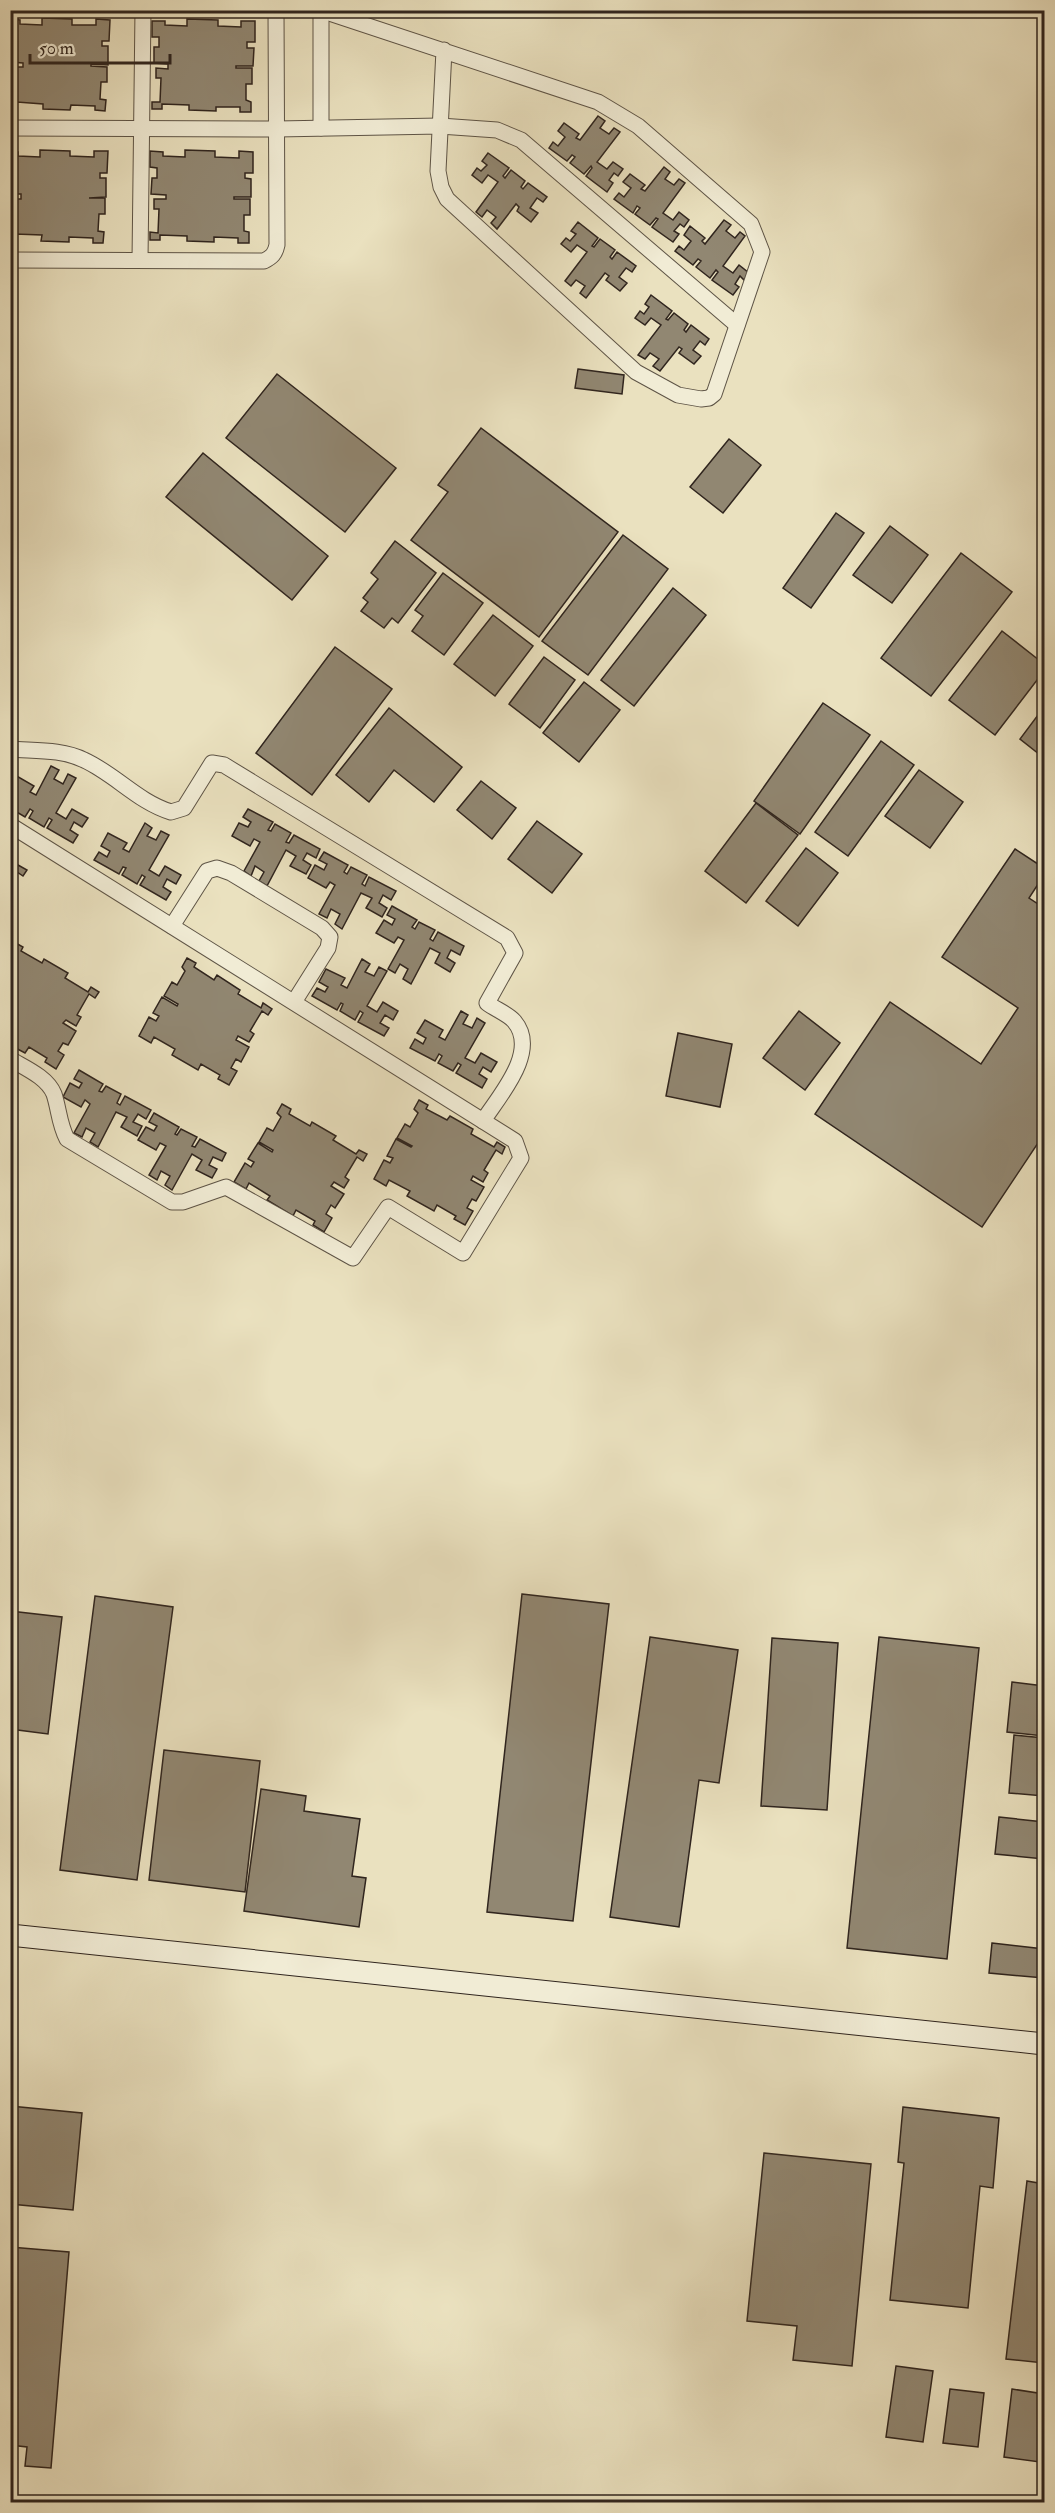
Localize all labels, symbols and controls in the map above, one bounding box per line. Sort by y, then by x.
scale bar [30,27,170,65]
text: 50 m [39,37,74,60]

